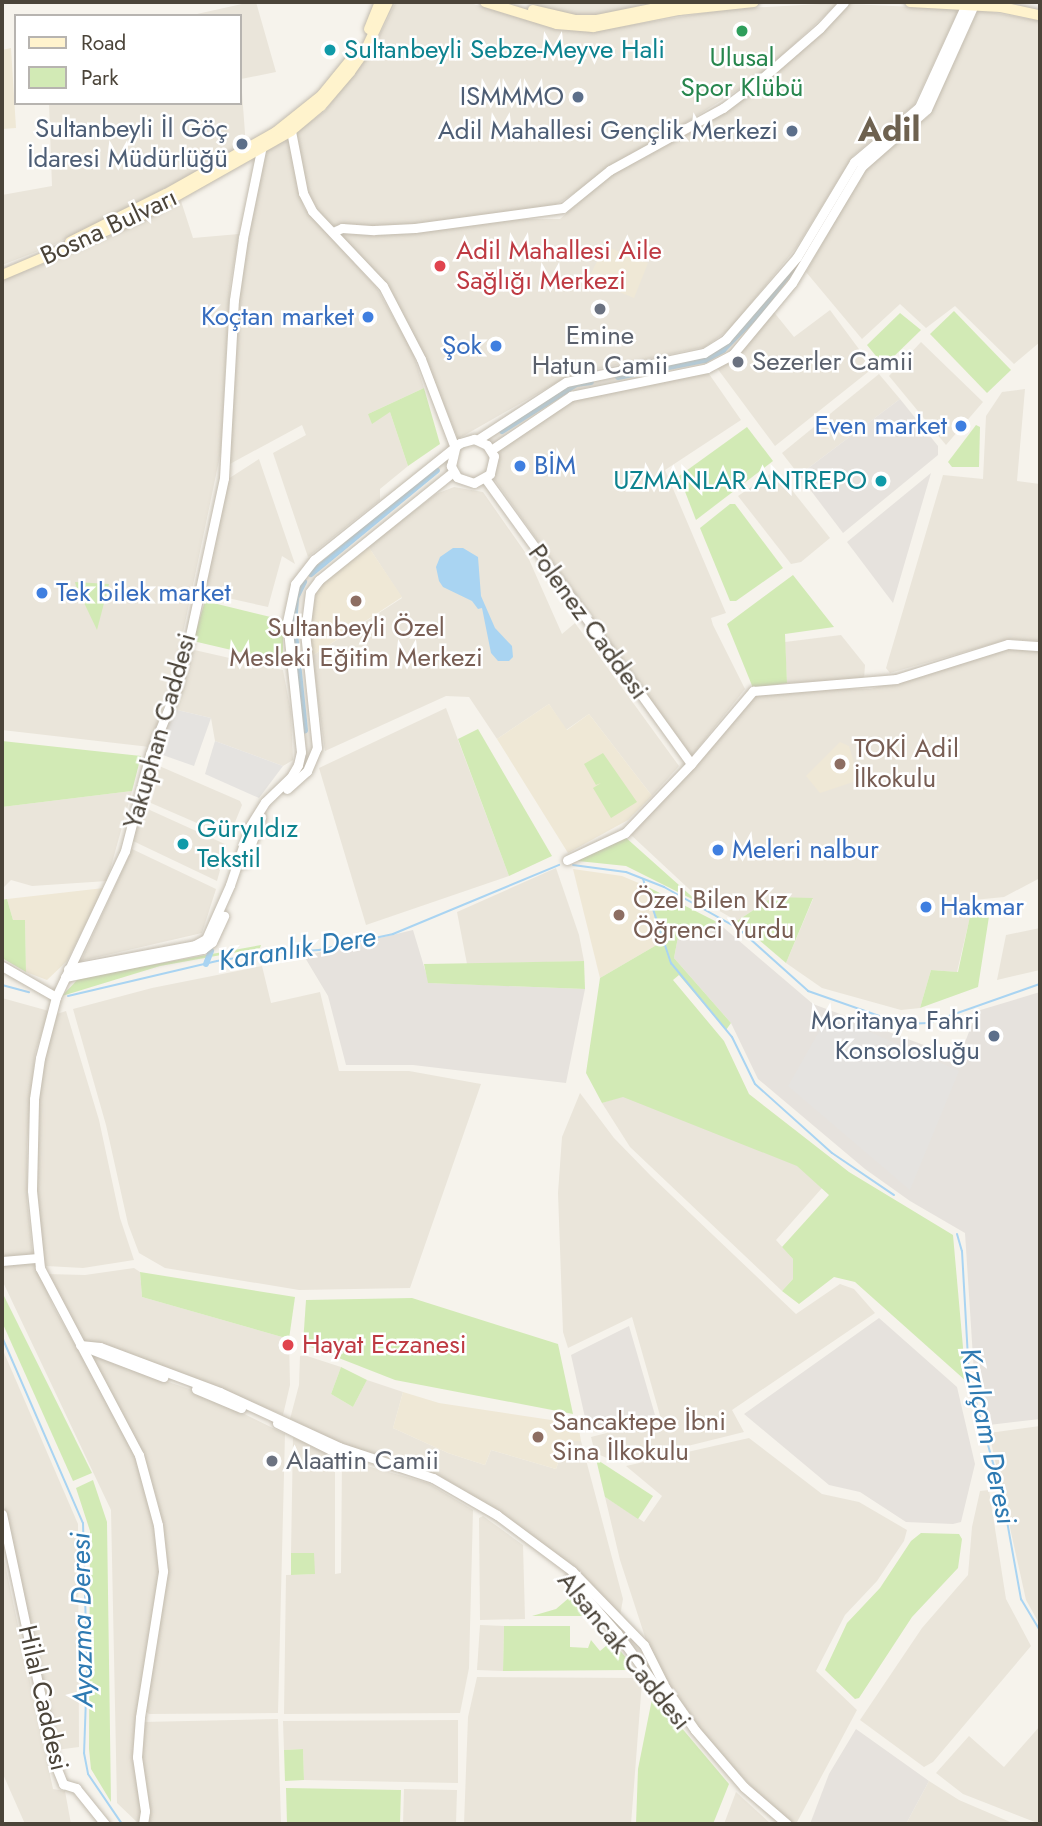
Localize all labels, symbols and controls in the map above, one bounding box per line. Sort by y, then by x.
legend [14,14,242,105]
marker: Ulusal Spor Klübü [734,23,750,39]
text: Road [81,28,126,58]
place label: Sultanbeyli Sebze-Meyve Hali [344,34,665,66]
marker: Sultanbeyli Sebze-Meyve Hali [322,42,338,58]
place label: Ulusal Spor Klübü [681,42,803,104]
text: Park [81,63,118,93]
place label: ISMMMO [460,81,564,113]
marker: ISMMMO [570,89,586,105]
district label: Adil [858,110,920,150]
place label: Sultanbeyli İl Göç İdaresi Müdürlüğü [27,113,228,174]
place label: Adil Mahallesi Gençlik Merkezi [438,115,778,147]
marker: Adil Mahallesi Gençlik Merkezi [784,123,800,139]
marker: Sultanbeyli İl Göç İdaresi Müdürlüğü [234,136,250,152]
street label: Bosna Bulvarı [36,182,182,272]
place label: Adil Mahallesi Aile Sağlığı Merkezi [456,235,662,296]
marker: Adil Mahallesi Aile Sağlığı Merkezi [430,256,450,276]
place label: Koçtan market [201,301,354,333]
marker: Emine Hatun Camii [592,301,608,317]
marker: Koçtan market [360,309,376,325]
place label: Emine Hatun Camii [532,320,668,382]
place label: Şok [442,330,482,362]
marker: Şok [488,338,504,354]
place label: Sezerler Camii [752,346,913,378]
marker: Sezerler Camii [730,354,746,370]
place label: Even market [814,410,947,442]
marker: Even market [953,418,969,434]
place label: BİM [534,450,576,482]
marker: BİM [512,458,528,474]
place label: UZMANLAR ANTREPO [613,465,867,497]
marker: UZMANLAR ANTREPO [873,473,889,489]
street label: Polenez Caddesi [521,538,655,706]
place label: Tek bilek market [56,577,231,609]
marker: Tek bilek market [34,585,50,601]
marker: Sultanbeyli Özel Mesleki Eğitim Merkezi [348,593,364,609]
place label: Sultanbeyli Özel Mesleki Eğitim Merkezi [229,612,483,674]
street label: Yakuphan Caddesi [117,629,203,833]
place label: TOKİ Adil İlkokulu [854,733,959,794]
marker: TOKİ Adil İlkokulu [832,756,848,772]
place label: Güryıldız Tekstil [197,813,298,874]
place label: Meleri nalbur [732,834,879,866]
marker: Güryıldız Tekstil [175,836,191,852]
marker: Meleri nalbur [710,842,726,858]
place label: Özel Bilen Kız Öğrenci Yurdu [633,884,794,946]
place label: Hakmar [940,891,1024,923]
marker: Hakmar [918,899,934,915]
marker: Özel Bilen Kız Öğrenci Yurdu [611,907,627,923]
water label: Karanlık Dere [216,920,378,978]
place label: Moritanya Fahri Konsolosluğu [811,1005,980,1066]
marker: Moritanya Fahri Konsolosluğu [986,1028,1002,1044]
place label: Hayat Eczanesi [302,1329,466,1361]
marker: Hayat Eczanesi [280,1337,296,1353]
water label: Kızılçam Deresi [953,1345,1023,1527]
place label: Sancaktepe İbni Sina İlkokulu [552,1406,726,1468]
marker: Sancaktepe İbni Sina İlkokulu [530,1429,546,1445]
place label: Alaattin Camii [286,1445,439,1477]
marker: Alaattin Camii [264,1453,280,1469]
water label: Ayazma Deresi [64,1532,100,1708]
street label: Alsancak Caddesi [551,1566,697,1736]
street label: Hilal Caddesi [11,1622,75,1774]

